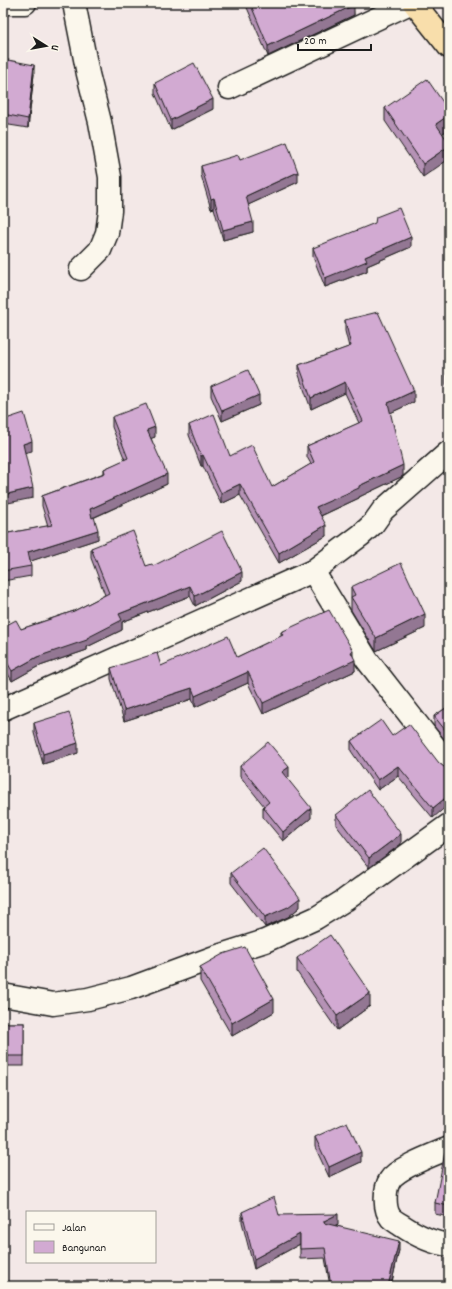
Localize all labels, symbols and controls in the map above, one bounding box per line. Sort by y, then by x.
north arrow [26,26,66,66]
scale bar [298,26,371,52]
text: 20 m [304,33,327,50]
text: U [45,43,62,52]
legend [26,1211,156,1263]
text: Jalan [62,1220,86,1237]
text: Bangunan [62,1240,106,1257]

